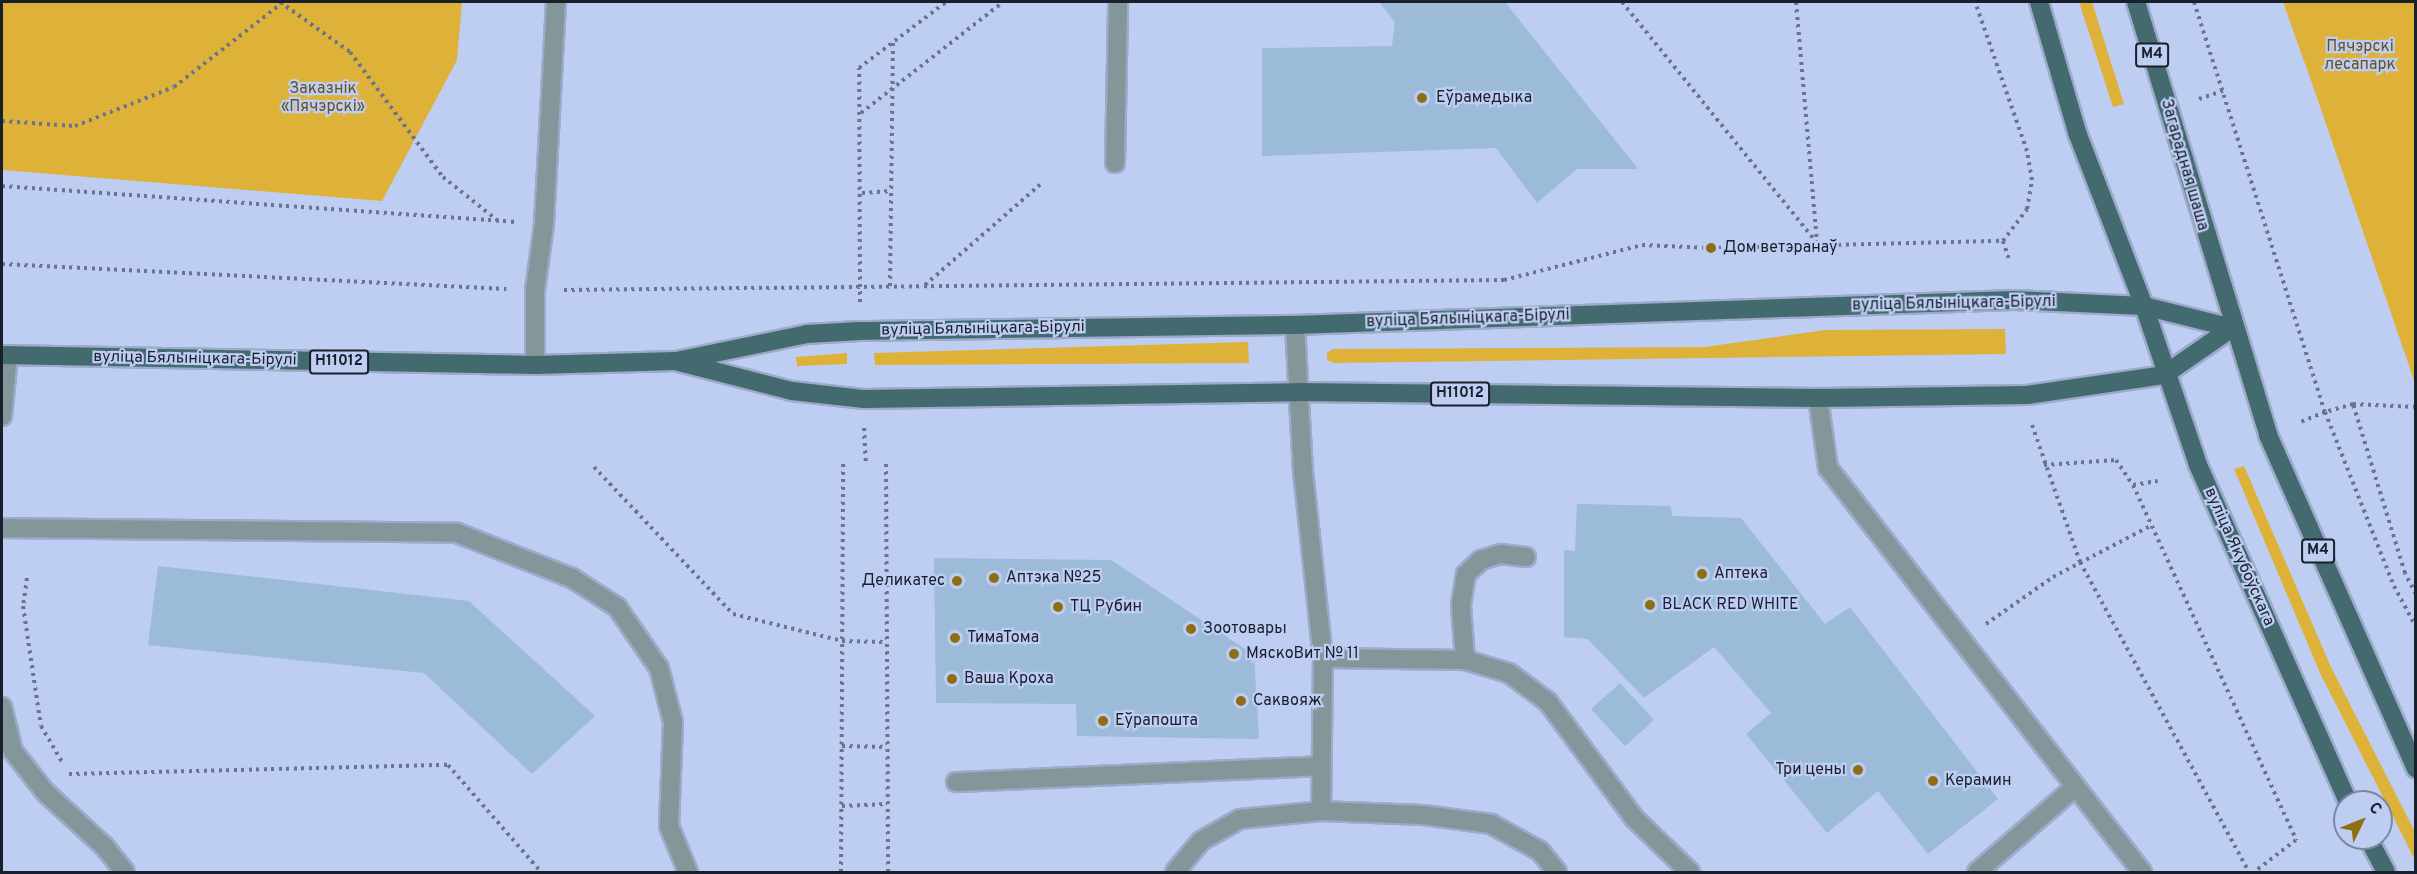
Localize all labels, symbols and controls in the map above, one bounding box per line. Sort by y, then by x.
park label: Пячэрскі лесапарк [2324,37,2396,75]
road number: М4 [2134,43,2170,67]
park label: Заказнік «Пячэрскі» [281,79,365,117]
place label: Еўрамедыка [1436,88,1532,108]
marker: Еўрамедыка [1413,89,1431,107]
street label: Загарадная шаша [2156,97,2212,233]
place label: Дом ветэранаў [1723,238,1837,258]
marker: Дом ветэранаў [1704,241,1718,255]
street label: вуліца Бялыніцкага-Бірулі [1852,293,2056,315]
street label: вуліца Бялыніцкага-Бірулі [1366,306,1570,332]
street label: вуліца Бялыніцкага-Бірулі [881,318,1085,340]
street label: вуліца Бялыніцкага-Бірулі [93,348,297,370]
road number: Н11012 [309,350,369,374]
road number: Н11012 [1430,382,1490,406]
street label: вуліца Якубоўскага [2200,485,2278,629]
road number: М4 [2300,539,2336,563]
place label: Аптека [1714,564,1768,584]
marker: Аптека [1695,567,1709,581]
place label: Аптэка №25 [1006,568,1101,588]
place label: Деликатес [862,571,945,591]
marker: Аптэка №25 [987,571,1001,585]
marker: Деликатес [950,574,964,588]
place label: BLACK RED WHITE [1662,595,1799,615]
place label: ТЦ Рубин [1070,597,1142,617]
marker: BLACK RED WHITE [1643,598,1657,612]
marker: ТЦ Рубин [1051,600,1065,614]
place label: Зоотовары [1203,619,1287,639]
marker: Зоотовары [1184,622,1198,636]
place label: ТимаТома [967,628,1039,648]
marker: ТимаТома [948,631,962,645]
place label: МяскоВит № 11 [1246,644,1359,664]
marker: МяскоВит № 11 [1227,647,1241,661]
place label: Ваша Кроха [964,669,1054,689]
marker: Ваша Кроха [945,672,959,686]
place label: Саквояж [1253,691,1322,711]
marker: Саквояж [1234,694,1248,708]
place label: Еўрапошта [1115,711,1198,731]
marker: Еўрапошта [1096,714,1110,728]
place label: Три цены [1775,760,1846,780]
marker: Три цены [1851,763,1865,777]
place label: Керамин [1945,771,2011,791]
marker: Керамин [1926,774,1940,788]
north arrow [2333,790,2393,850]
text: С [2364,799,2385,820]

